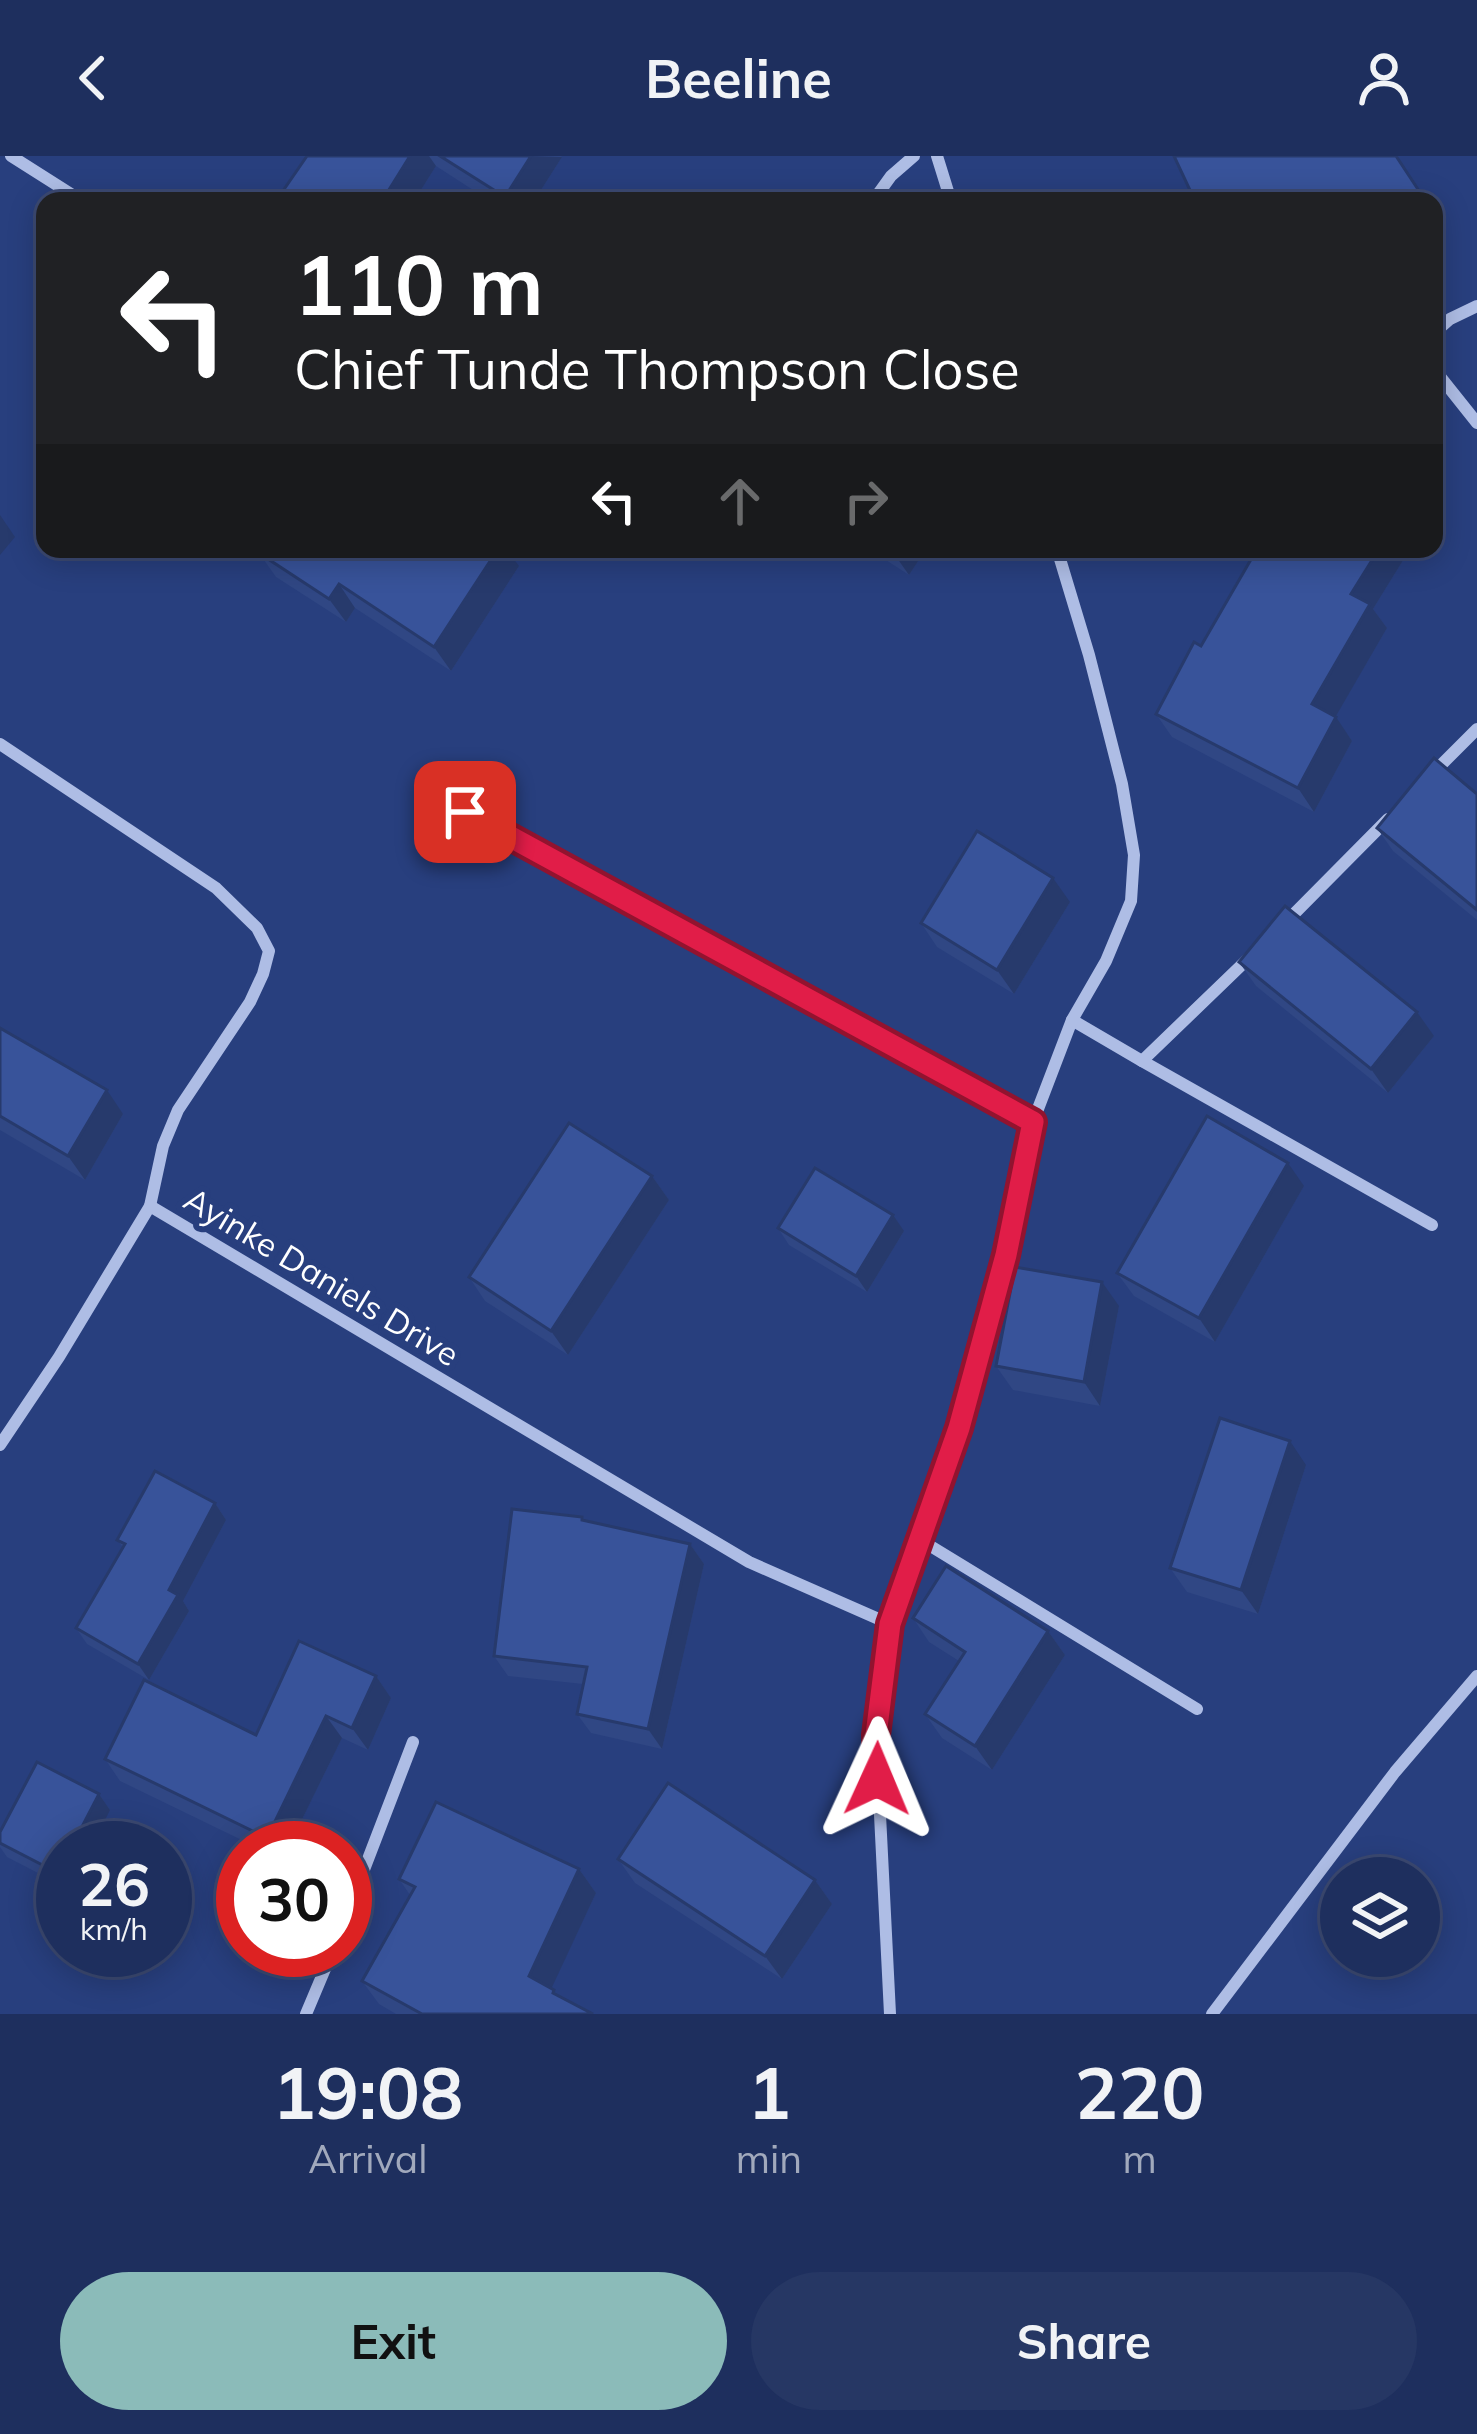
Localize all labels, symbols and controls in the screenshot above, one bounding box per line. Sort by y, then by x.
text: Beeline [645,44,832,112]
icon: back [60,45,126,111]
icon: person [1351,45,1417,111]
text: 110 m [294,231,544,336]
icon: left [96,240,252,396]
text: Chief Tunde Thompson Close [294,335,1020,403]
icon: left [581,468,647,534]
icon: ahead [707,468,773,534]
icon: right [833,468,899,534]
pin [414,761,516,863]
icon: arrive [432,779,498,845]
street label: Ayinke Daniels Drive [177,1178,467,1374]
position arrow [814,1716,940,1842]
speed limit sign: 30 [216,1821,372,1977]
text: 26 [78,1846,150,1921]
map controls [1320,1857,1440,1977]
button: layers [1320,1857,1440,1977]
text: km/h [80,1910,148,1948]
text: 19:08 [273,2047,463,2137]
text: 1 [747,2047,791,2137]
text: 220 [1075,2047,1204,2137]
text: Arrival [308,2134,428,2183]
text: min [736,2134,802,2183]
text: m [1122,2134,1157,2183]
button: Exit [60,2272,727,2410]
button: Share [751,2272,1417,2410]

